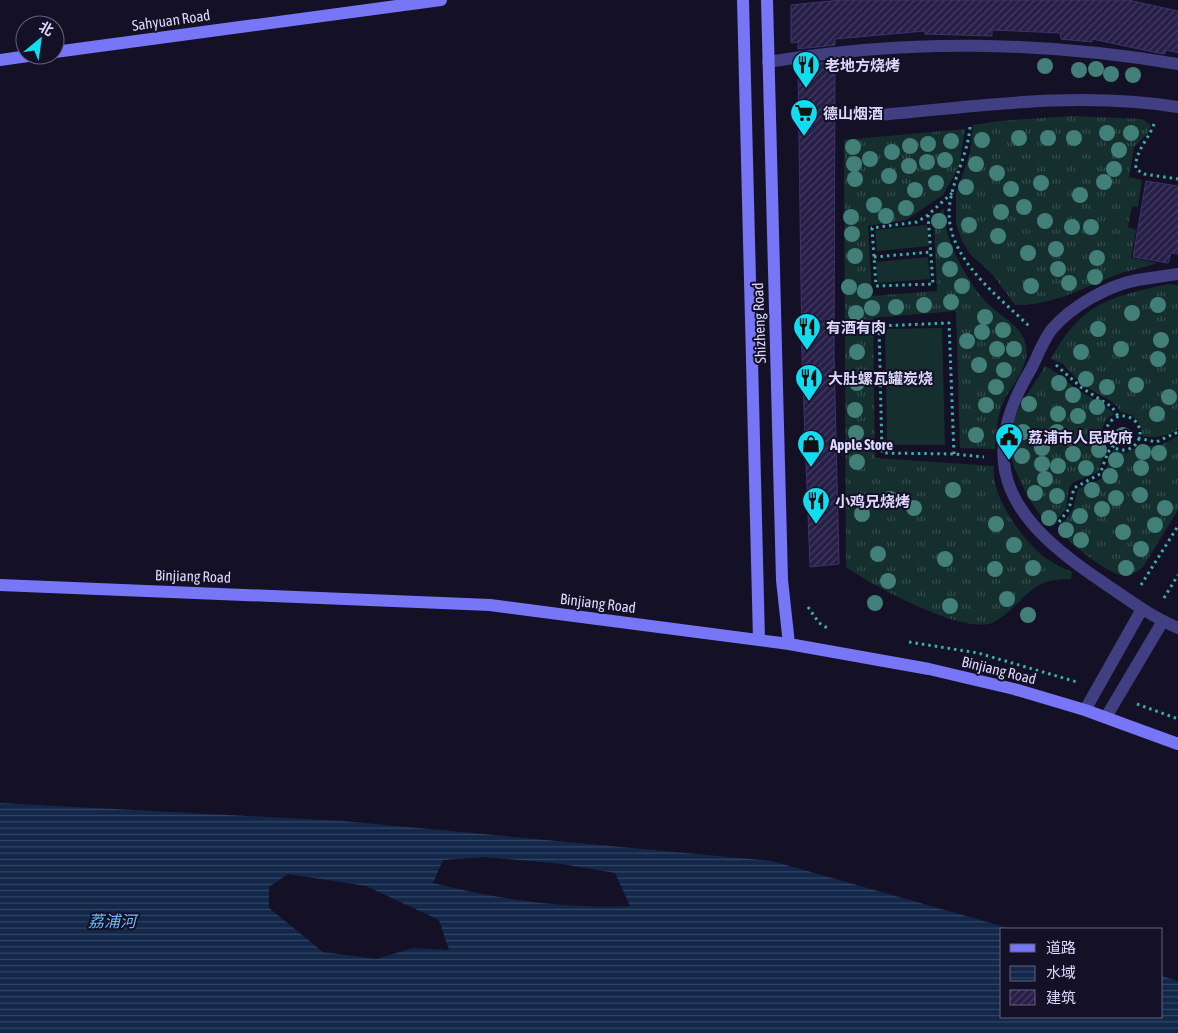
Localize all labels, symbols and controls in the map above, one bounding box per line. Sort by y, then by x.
street label: Sahyuan Road [131,6,211,34]
north arrow [15,15,65,65]
text: 北 [36,18,56,39]
restaurant icon: 老地方烧烤 [791,50,821,89]
place label: 老地方烧烤 [825,57,900,74]
supermarket icon: 德山烟酒 [789,98,819,137]
place label: 德山烟酒 [823,105,883,122]
street label: Shizheng Road [749,282,769,364]
restaurant icon: 有酒有肉 [792,312,822,351]
place label: 有酒有肉 [826,319,886,336]
restaurant icon: 大肚螺瓦罐炭烧 [794,363,824,402]
place label: 大肚螺瓦罐炭烧 [828,370,933,387]
public building icon: 荔浦市人民政府 [994,422,1024,461]
shop icon: Apple Store [796,429,826,468]
place label: 荔浦市人民政府 [1028,429,1133,446]
place label: Apple Store [829,436,893,453]
restaurant icon: 小鸡兄烧烤 [801,486,831,525]
place label: 小鸡兄烧烤 [835,493,910,510]
street label: Binjiang Road [155,566,231,586]
street label: Binjiang Road [559,590,637,616]
street label: Binjiang Road [960,653,1038,687]
water label: 荔浦河 [88,912,139,930]
legend [1000,928,1163,1018]
text: 道路 [1046,939,1076,956]
text: 水域 [1046,964,1076,981]
text: 建筑 [1046,989,1076,1006]

